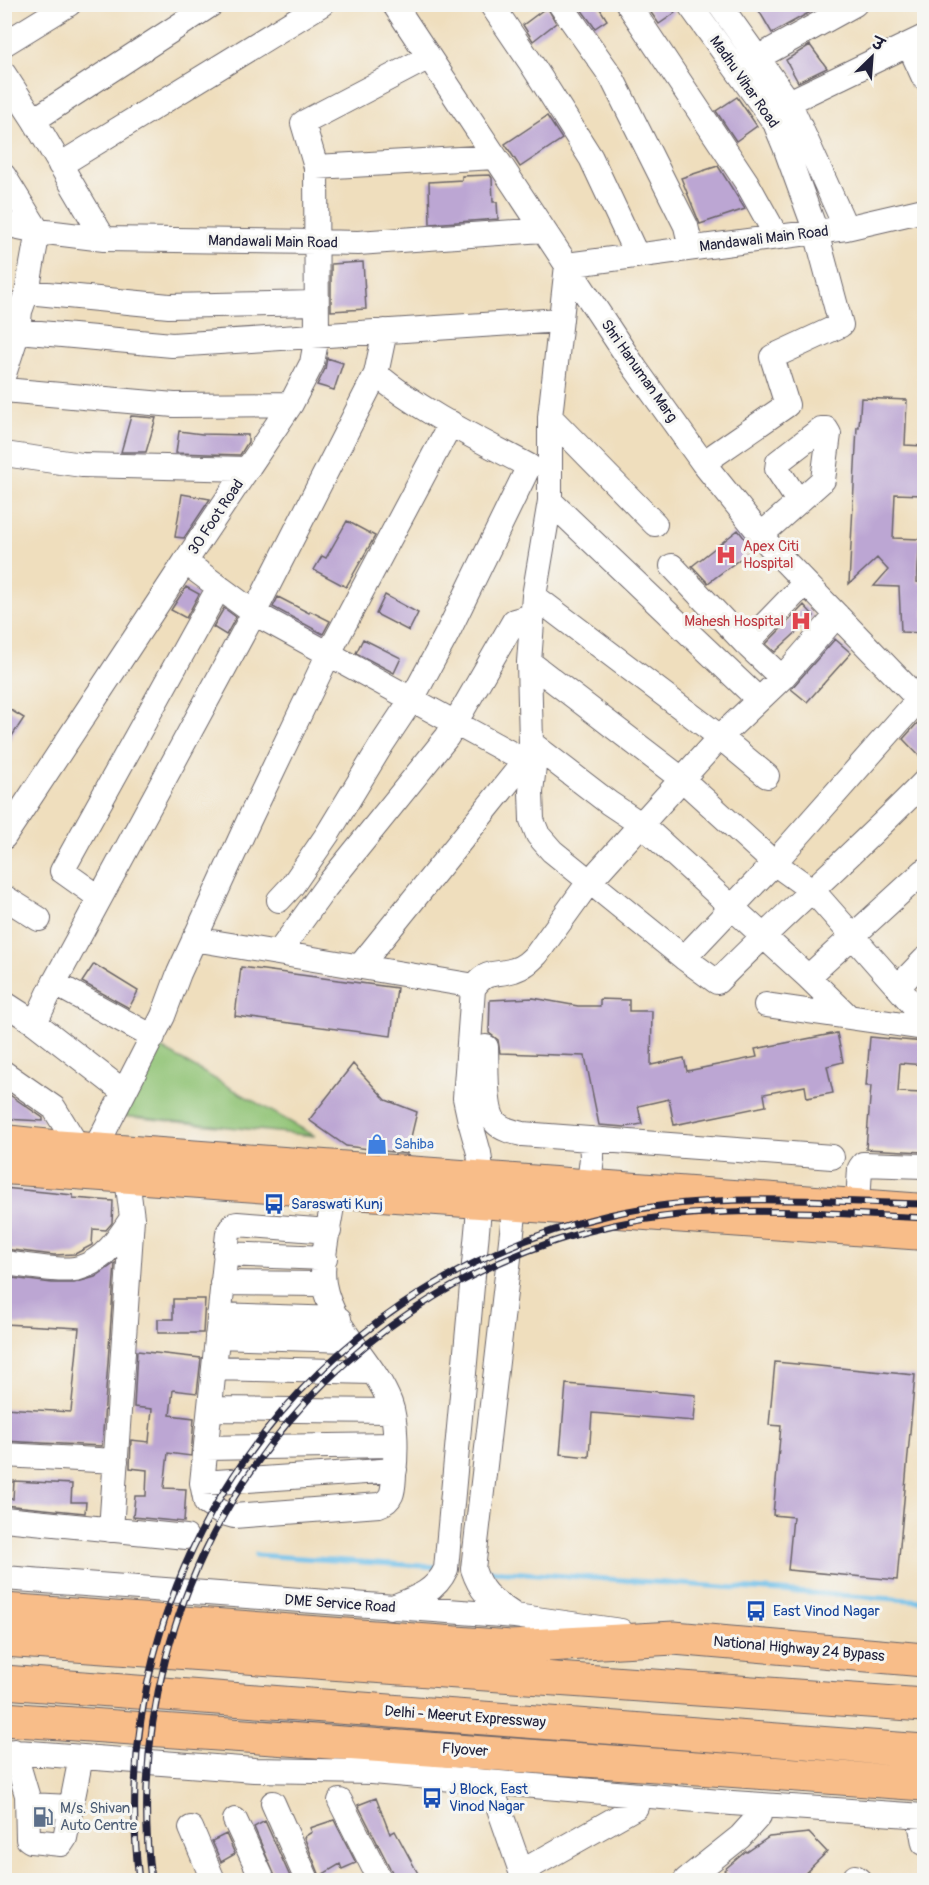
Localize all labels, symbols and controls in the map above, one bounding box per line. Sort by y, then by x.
north arrow [842,27,902,87]
street label: Madhu Vihar Road [705,32,783,132]
text: उ [867,32,888,56]
street label: Mandawali Main Road [698,222,830,256]
street label: Mandawali Main Road [208,231,338,253]
street label: Shri Hanuman Marg [597,316,681,426]
street label: 30 Foot Road [184,476,248,558]
place label: Apex Citi Hospital [743,537,799,573]
hospital icon: Apex Citi Hospital [714,543,738,567]
hospital icon: Mahesh Hospital [789,609,813,633]
place label: Mahesh Hospital [684,612,784,631]
shop icon: Sahiba [365,1132,389,1156]
place label: Sahiba [394,1135,434,1154]
bus stop icon: Saraswati Kunj [262,1192,286,1216]
place label: Saraswati Kunj [291,1195,383,1214]
street label: DME Service Road [284,1591,396,1617]
bus stop icon: East Vinod Nagar [744,1599,768,1623]
place label: East Vinod Nagar [773,1602,880,1621]
street label: National Highway 24 Bypass [713,1632,886,1666]
street label: Delhi - Meerut Expressway [384,1702,547,1732]
street label: Flyover [441,1739,490,1761]
place label: J Block, East Vinod Nagar [449,1780,529,1816]
bus stop icon: J Block, East Vinod Nagar [420,1786,444,1810]
place label: M/s. Shivan Auto Centre [60,1799,138,1835]
fuel station icon: M/s. Shivan Auto Centre [31,1805,55,1829]

